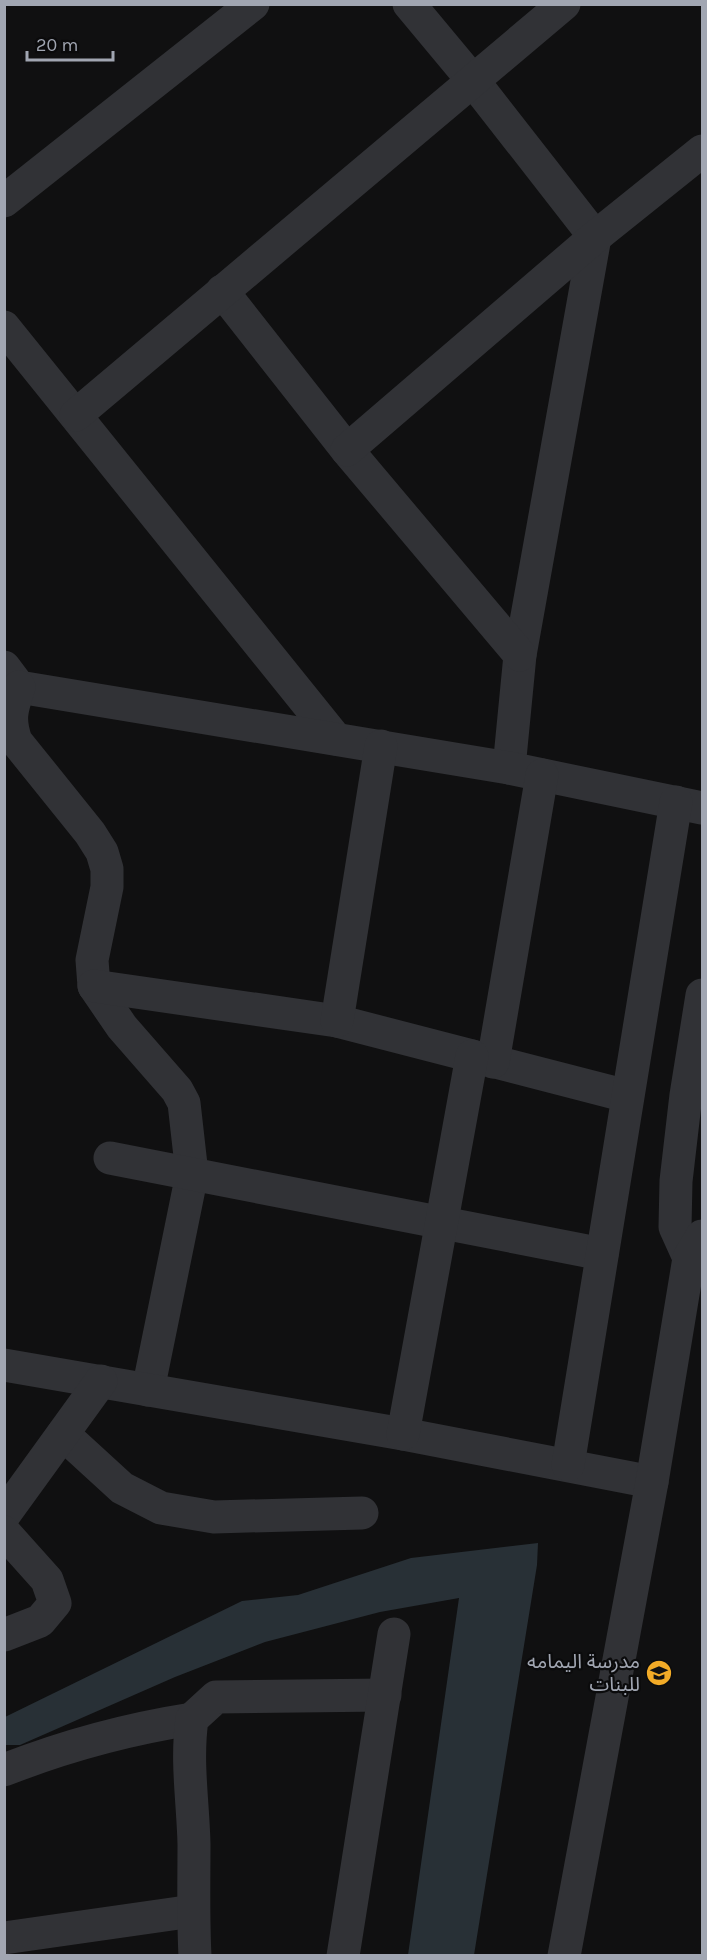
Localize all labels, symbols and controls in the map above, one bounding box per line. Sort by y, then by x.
scale bar [27,24,112,62]
text: 20 m [36,34,78,56]
place label: مدرسة اليمامه للبنات [527,1650,640,1696]
school or university icon: مدرسة اليمامه للبنات [644,1658,674,1688]

